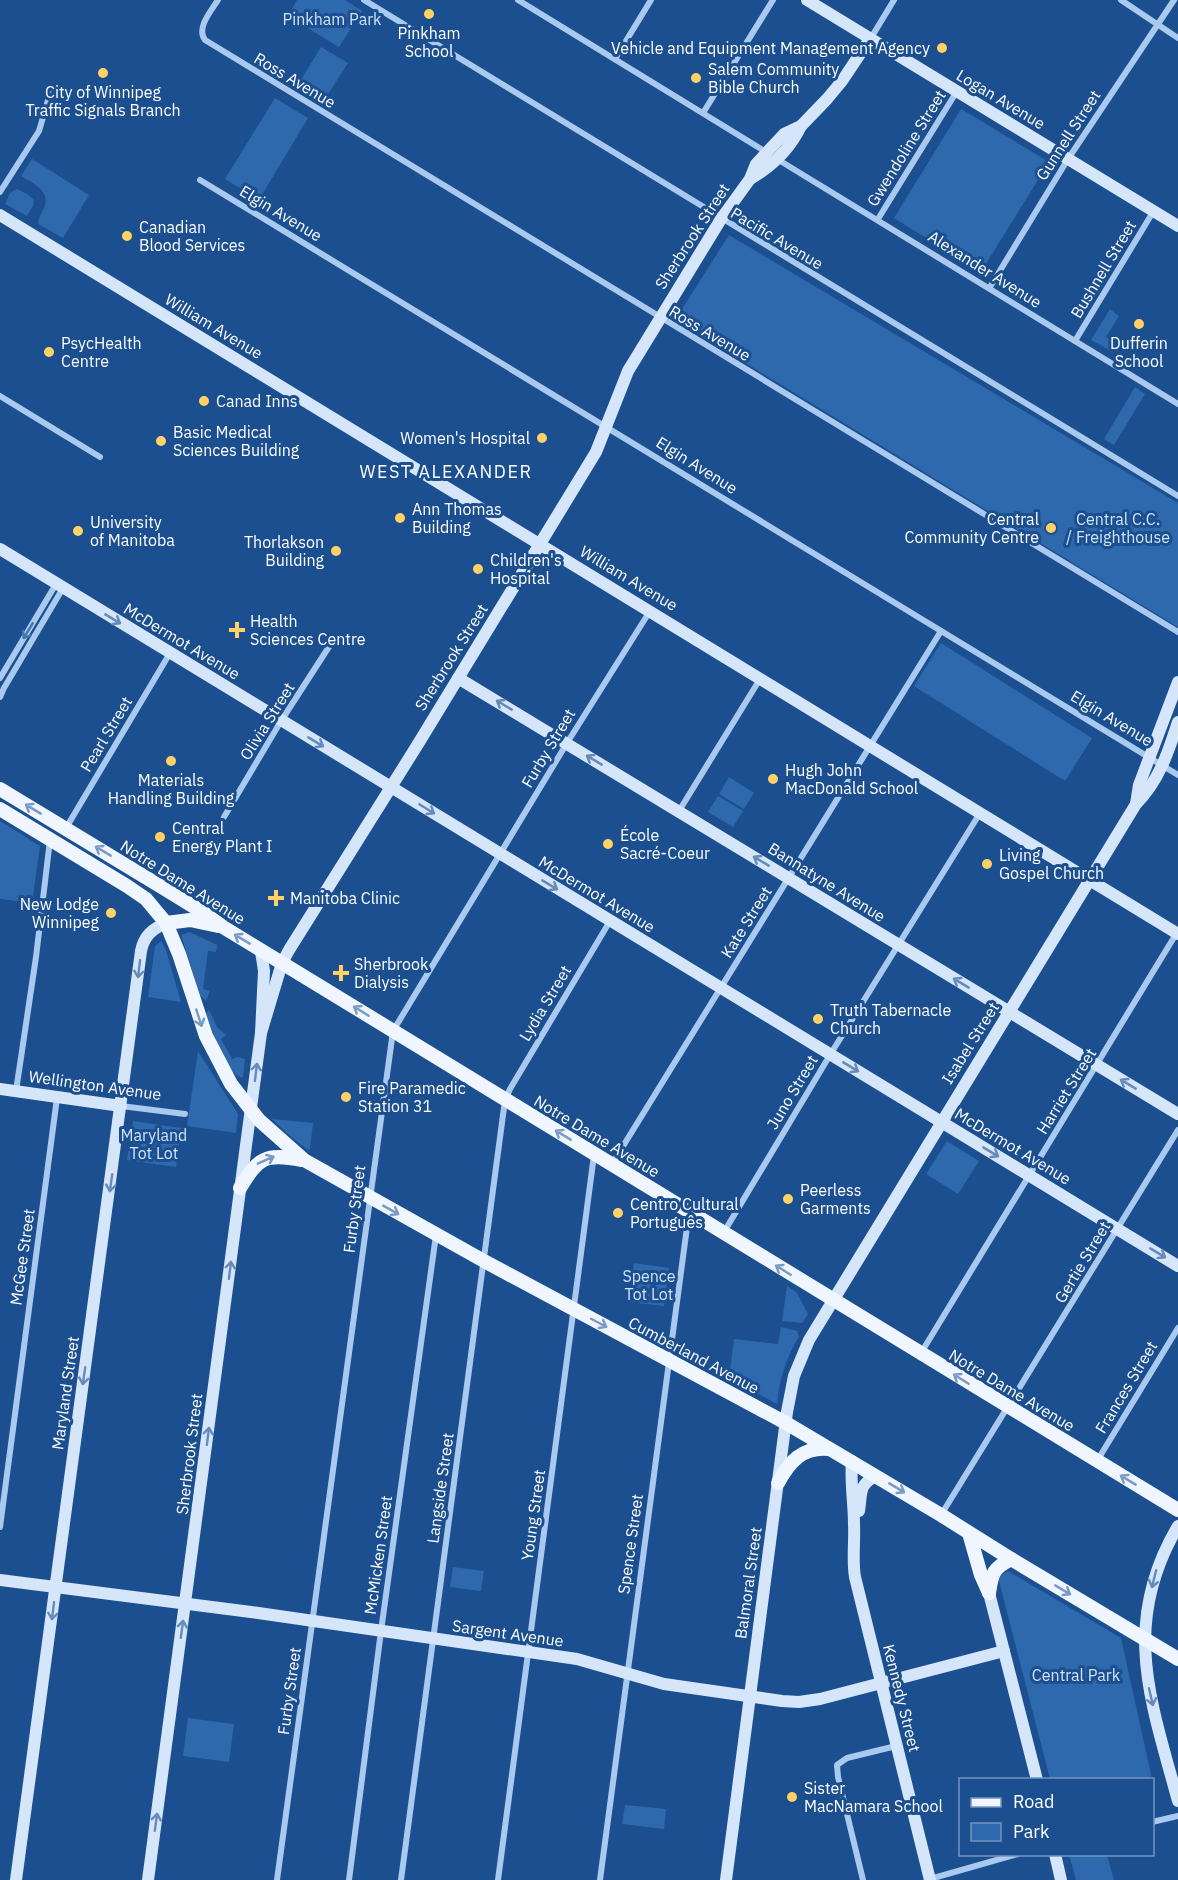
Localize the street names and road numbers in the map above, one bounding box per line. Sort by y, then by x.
street label: Ross Avenue [251,48,340,112]
street label: Logan Avenue [953,65,1049,133]
street label: Gwendoline Street [862,86,950,210]
street label: Gunnell Street [1031,86,1105,184]
street label: Sherbrook Street [650,179,734,293]
street label: Elgin Avenue [236,181,326,245]
street label: Pacific Avenue [727,203,827,274]
street label: Bushnell Street [1066,216,1140,322]
street label: Alexander Avenue [925,226,1046,312]
street label: William Avenue [161,289,267,363]
street label: Ross Avenue [666,301,755,365]
street label: Elgin Avenue [653,432,742,498]
street label: William Avenue [576,541,682,615]
street label: McDermot Avenue [120,598,244,684]
street label: Sherbrook Street [410,600,492,714]
street label: Olivia Street [235,678,299,764]
street label: Elgin Avenue [1067,686,1157,750]
street label: Pearl Street [76,693,136,775]
street label: Furby Street [517,705,579,791]
street label: Notre Dame Avenue [117,836,249,929]
street label: Bannatyne Avenue [765,838,889,926]
street label: McDermot Avenue [535,851,659,937]
street label: Kate Street [716,883,776,961]
street label: Lydia Street [515,962,575,1044]
street label: Isabel Street [937,998,1003,1088]
street label: Harriet Street [1032,1044,1100,1138]
street label: Juno Street [762,1051,822,1133]
street label: Wellington Avenue [27,1066,163,1104]
street label: Notre Dame Avenue [530,1090,664,1182]
street label: McDermot Avenue [951,1103,1075,1189]
street label: Furby Street [339,1164,369,1254]
street label: McGee Street [5,1207,39,1307]
street label: Gertie Street [1050,1217,1114,1307]
street label: Cumberland Avenue [625,1312,763,1398]
street label: Maryland Street [47,1335,83,1451]
street label: Frances Street [1091,1337,1161,1437]
street label: Notre Dame Avenue [945,1344,1079,1436]
street label: Sherbrook Street [172,1392,206,1516]
street label: Langside Street [422,1431,458,1545]
street label: Young Street [517,1468,549,1562]
street label: Spence Street [613,1493,647,1595]
street label: McMicken Street [360,1494,396,1616]
street label: Balmoral Street [730,1526,766,1640]
street label: Sargent Avenue [451,1615,565,1651]
street label: Kennedy Street [879,1642,925,1754]
street label: Furby Street [273,1646,305,1736]

